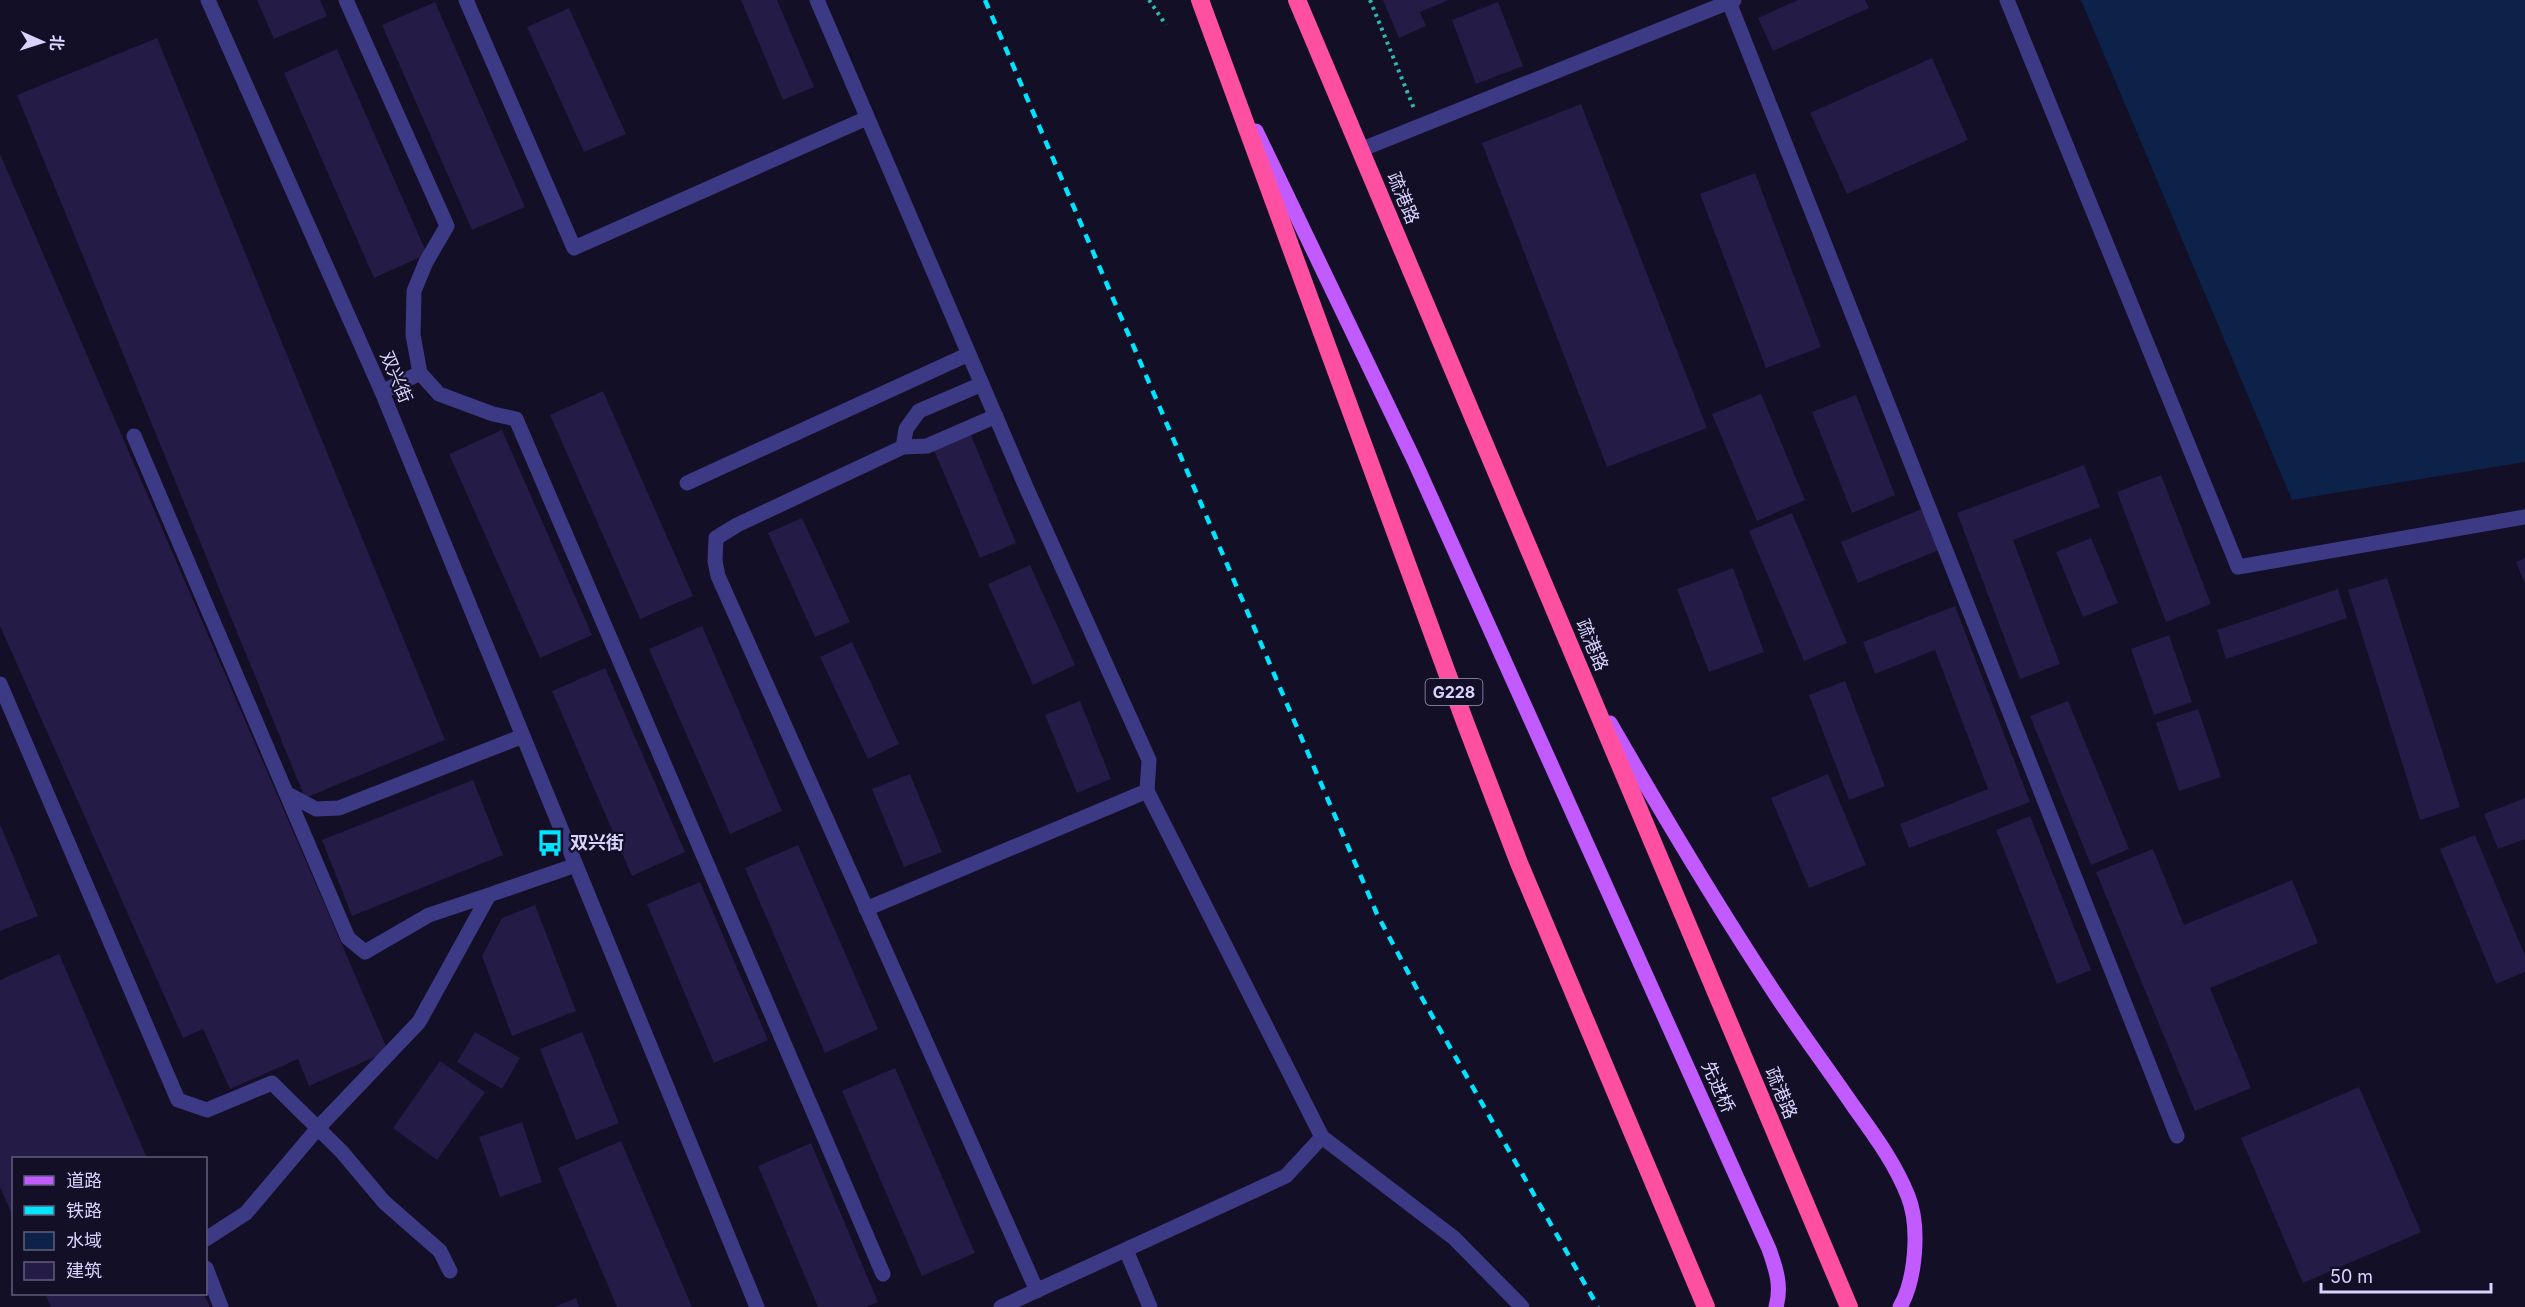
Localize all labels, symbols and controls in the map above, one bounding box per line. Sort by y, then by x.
north arrow [12,12,72,72]
text: 北 [47,34,67,51]
street label: 疏港路 [1383,169,1424,227]
street label: 双兴街 [376,348,417,406]
street label: 疏港路 [1572,616,1613,674]
road number: G228 [1426,679,1482,705]
bus stop icon: 双兴街 [535,828,565,858]
place label: 双兴街 [570,832,624,853]
street label: 先进桥 [1698,1058,1739,1116]
street label: 疏港路 [1761,1064,1802,1122]
legend [12,1157,207,1295]
text: 道路 [66,1170,102,1191]
text: 铁路 [66,1200,102,1221]
text: 水域 [66,1230,102,1251]
scale bar [2321,1256,2490,1294]
text: 建筑 [66,1260,102,1281]
text: 50 m [2330,1266,2373,1287]

